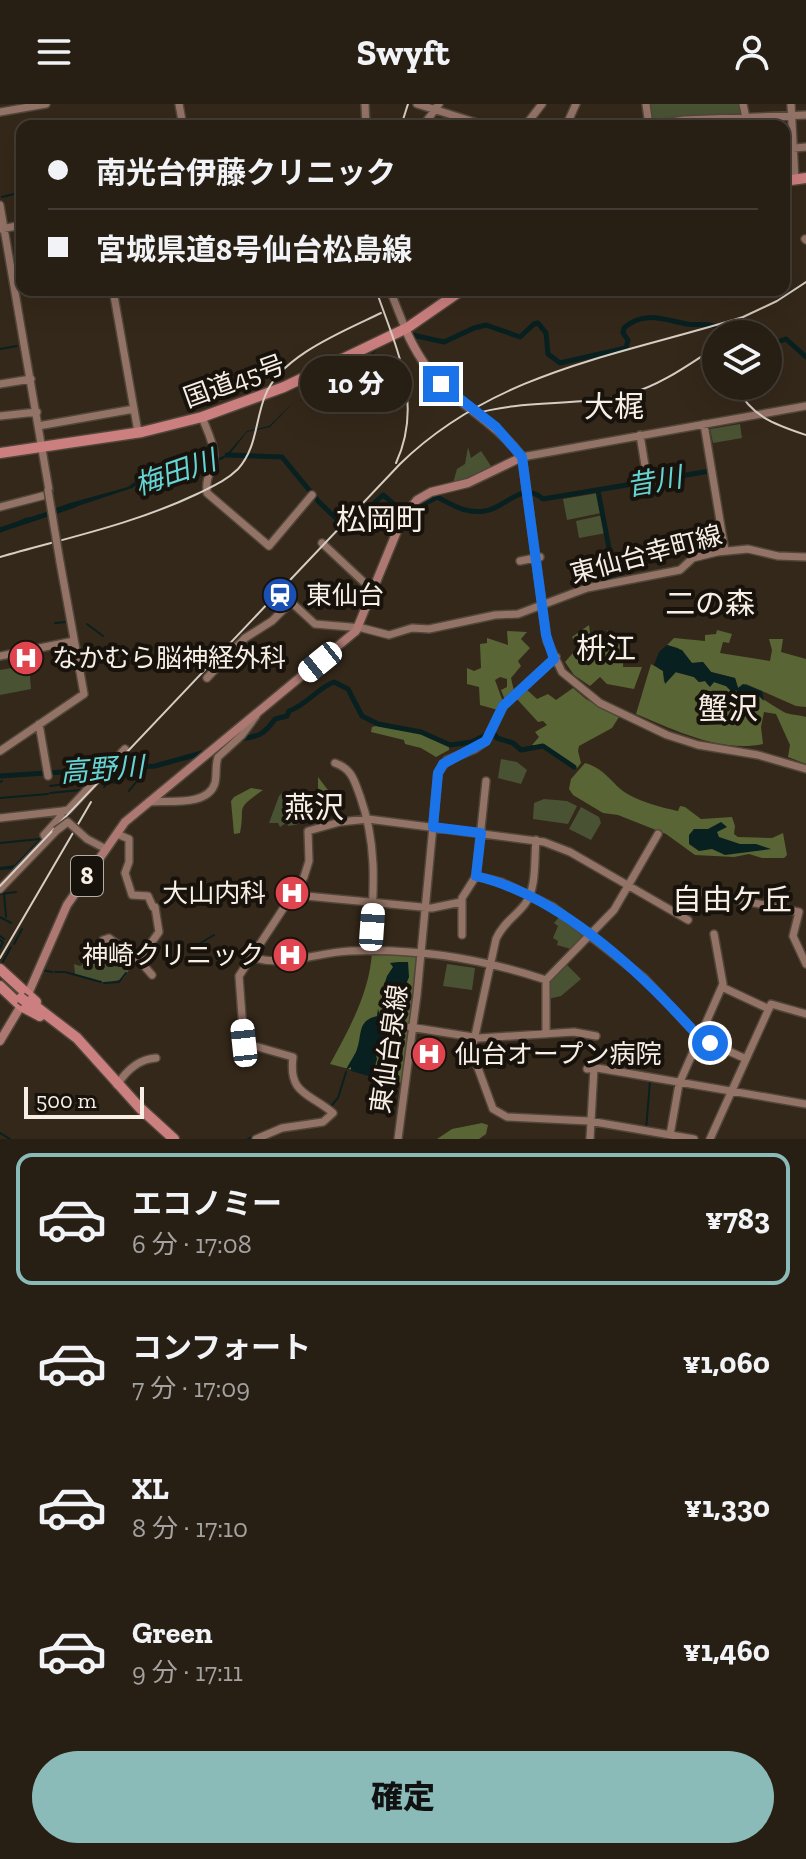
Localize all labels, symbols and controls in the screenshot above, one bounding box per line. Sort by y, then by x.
icon: menu [32,30,76,74]
icon: person [730,30,774,74]
text: Swyft [357,31,450,74]
text: 南光台伊藤クリニック [96,155,396,191]
text: 宮城県道8号仙台松島線 [96,232,412,268]
map controls [702,320,782,400]
button: layers [702,320,782,400]
street label: 国道45号 [179,348,289,414]
callout: 10 分 [301,356,413,412]
route end [423,366,459,402]
text: 10 分 [328,368,384,400]
district label: 大梶 [584,389,644,425]
water label: 梅田川 [130,442,223,502]
water label: 昔川 [624,460,687,503]
district label: 松岡町 [336,502,426,538]
street label: 東仙台幸町線 [567,518,725,590]
station icon: 東仙台 [261,576,299,614]
place label: 東仙台 [306,579,384,611]
district label: 二の森 [665,586,755,622]
district label: 枡江 [576,631,636,667]
car [294,638,346,686]
hospital icon: なかむら脳神経外科 [7,639,45,677]
place label: なかむら脳神経外科 [52,642,286,674]
district label: 蟹沢 [698,691,758,727]
water label: 高野川 [59,750,148,789]
district label: 燕沢 [284,790,344,826]
road number: 8 [71,856,103,896]
hospital icon: 大山内科 [273,874,311,912]
place label: 大山内科 [162,877,266,909]
district label: 自由ケ丘 [672,882,792,918]
car [358,902,386,952]
hospital icon: 神崎クリニック [271,936,309,974]
place label: 神崎クリニック [82,939,264,971]
street label: 東仙台泉線 [364,982,414,1116]
car [230,1018,258,1068]
route start [692,1025,728,1061]
hospital icon: 仙台オープン病院 [410,1035,448,1073]
place label: 仙台オープン病院 [455,1038,661,1070]
scale bar [24,1083,144,1119]
text: 500 m [36,1087,97,1114]
icon: car [36,1183,108,1255]
text: エコノミー [132,1186,282,1222]
text: ¥783 [705,1201,770,1237]
text: 6 分 · 17:08 [132,1228,252,1260]
icon: car [36,1327,108,1399]
text: コンフォート [132,1330,311,1366]
text: ¥1,060 [683,1345,770,1381]
text: 7 分 · 17:09 [132,1372,250,1404]
icon: car [36,1471,108,1543]
text: XL [132,1471,169,1507]
text: ¥1,330 [684,1489,770,1525]
text: 8 分 · 17:10 [132,1512,248,1544]
icon: car [36,1615,108,1687]
text: Green [132,1615,212,1651]
text: ¥1,460 [683,1633,770,1669]
text: 9 分 · 17:11 [132,1656,243,1688]
button: 確定 [32,1751,774,1843]

